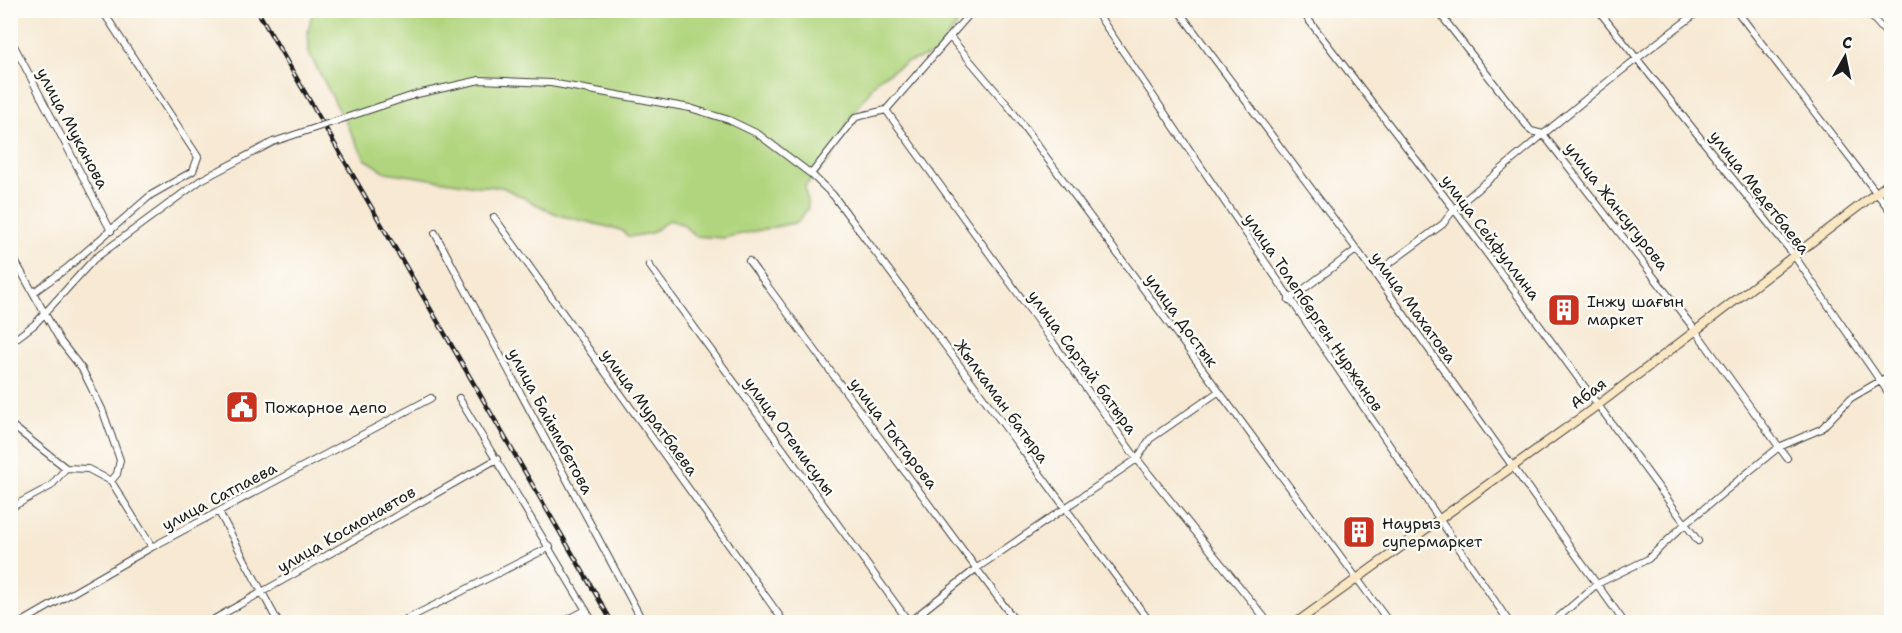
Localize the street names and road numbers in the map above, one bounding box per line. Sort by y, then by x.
street label: улица Муканова [32,64,113,192]
street label: улица Медетбаева [1705,126,1815,259]
street label: улица Жансугурова [1560,138,1673,275]
street label: улица Сейфуллина [1437,170,1545,304]
street label: улица Толепберген Нуржанов [1239,209,1388,416]
street label: улица Махатова [1366,247,1461,367]
street label: улица Достык [1140,269,1223,372]
street label: улица Сартай батыра [1023,286,1142,438]
street label: Жылкаман батыра [950,335,1054,467]
street label: улица Байымбетова [503,345,598,498]
street label: улица Муратбаева [596,345,703,480]
street label: улица Отемисулы [739,373,840,500]
street label: улица Токтарова [845,373,942,493]
street label: Абая [1566,373,1611,414]
street label: улица Сатпаева [158,457,280,536]
street label: улица Космонавтов [273,481,419,578]

